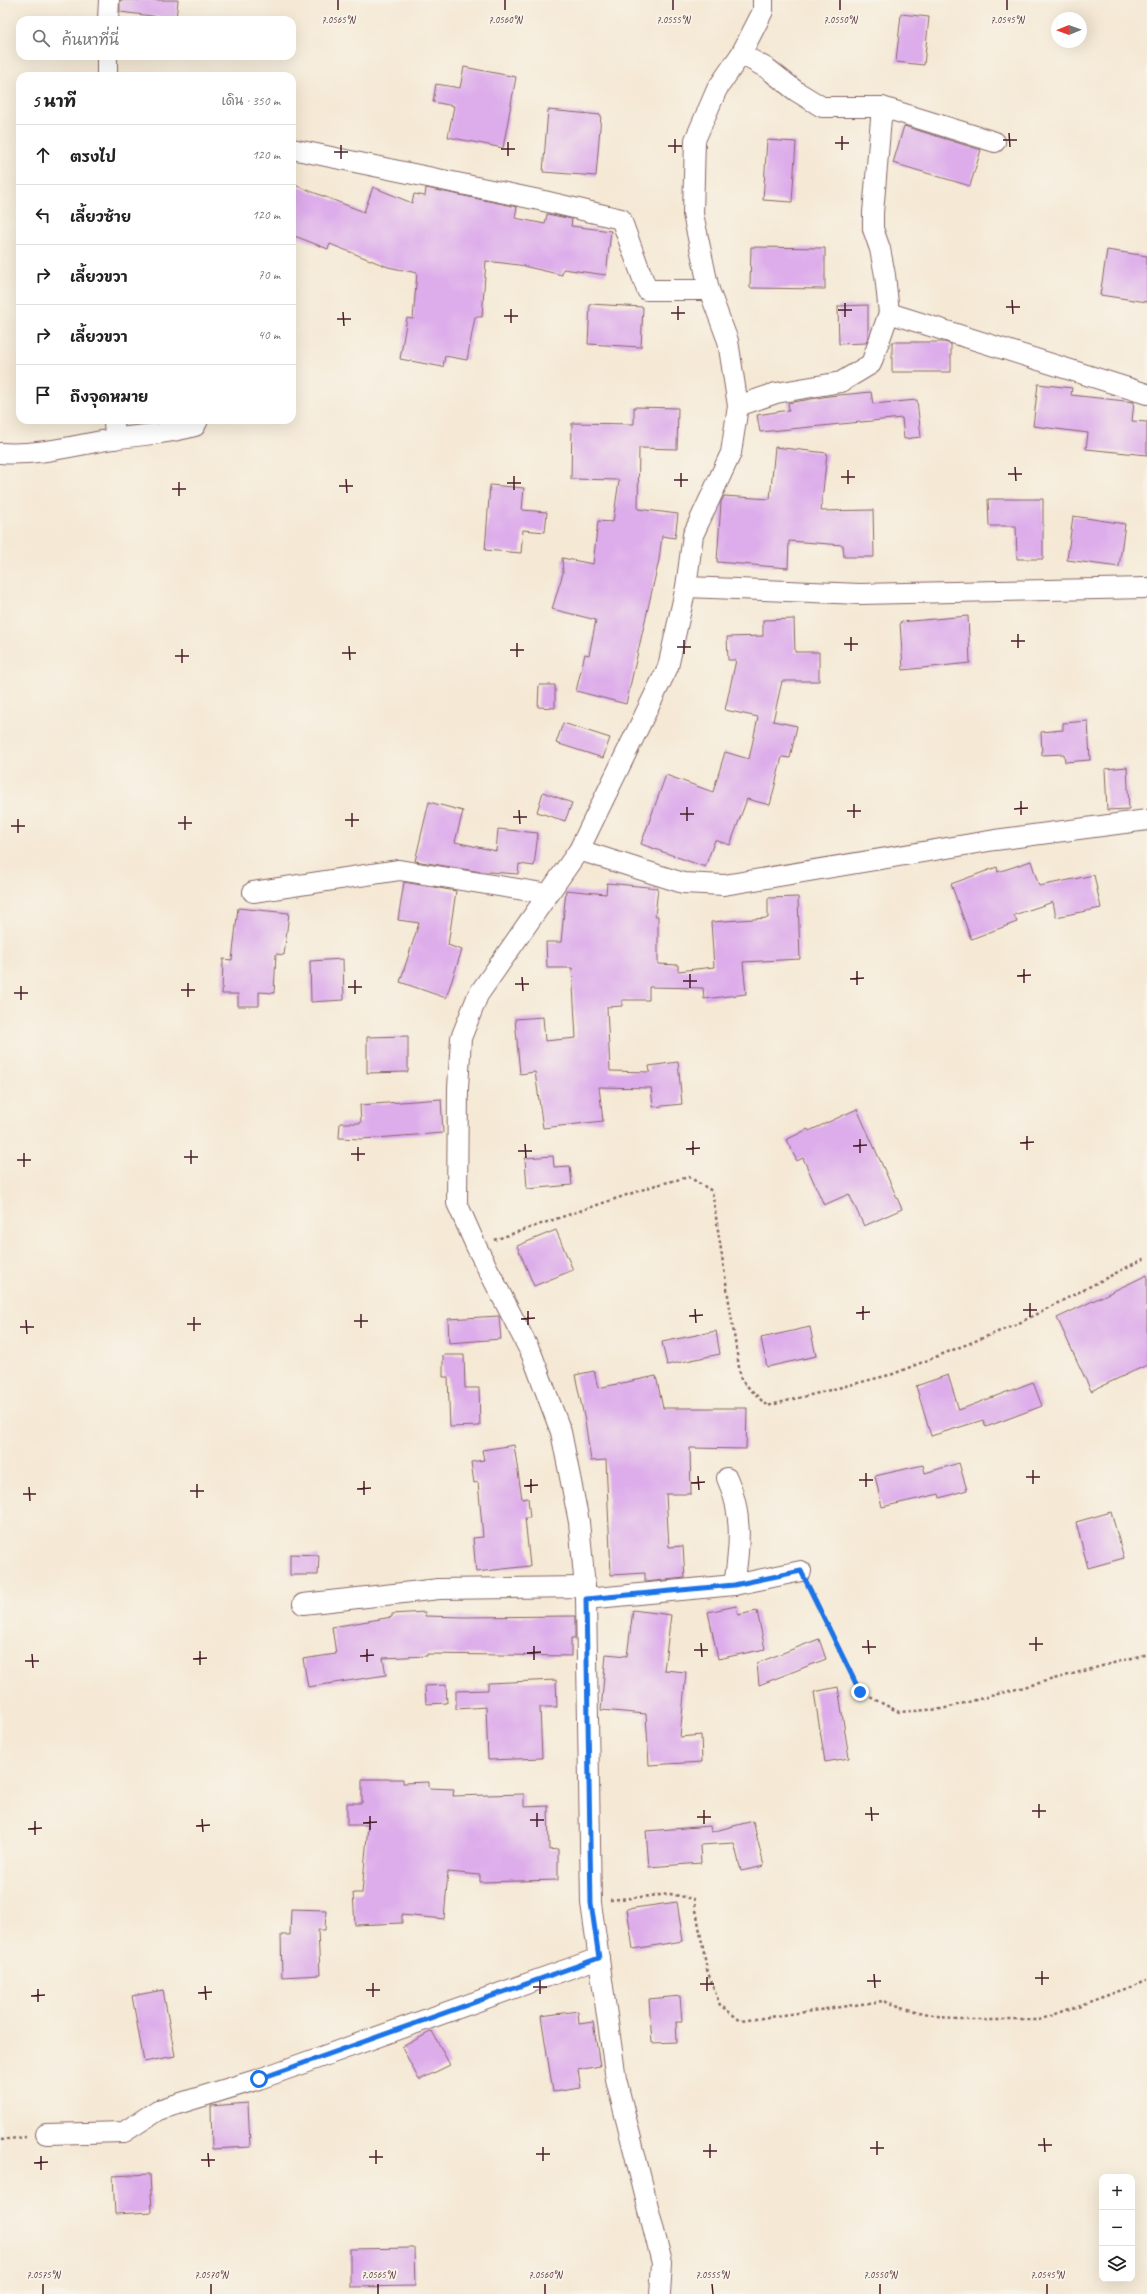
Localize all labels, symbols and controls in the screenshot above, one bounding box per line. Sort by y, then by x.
north arrow [1051,12,1087,48]
text: 7.0565°N [321,13,357,26]
text: 7.0560°N [488,13,524,26]
text: 7.0555°N [656,13,692,26]
text: 7.0550°N [823,13,859,26]
text: 7.0545°N [990,13,1026,26]
search box [16,16,296,60]
icon: search [30,27,52,49]
text: ค้นหาที่นี่ [62,31,119,50]
text: 5 นาที [32,91,76,112]
text: เดิน · 350 m [222,93,280,109]
icon: ahead [32,144,54,166]
text: 120 m [252,147,280,163]
text: ตรงไป [70,148,116,167]
icon: left [32,204,54,226]
text: 120 m [252,207,280,223]
text: เลี้ยวซ้าย [70,208,131,227]
icon: right [32,264,54,286]
text: 70 m [258,267,280,283]
text: เลี้ยวขวา [70,268,128,287]
icon: right [32,324,54,346]
text: 40 m [258,327,280,343]
text: เลี้ยวขวา [70,328,128,347]
icon: arrive [32,384,54,406]
text: ถึงจุดหมาย [70,388,148,407]
route end [851,1683,869,1701]
route start [250,2070,268,2088]
map controls [1099,2174,1135,2282]
button: + [1099,2174,1135,2210]
button: − [1099,2210,1135,2246]
button: layers [1099,2246,1135,2282]
text: 7.0575°N [26,2268,62,2281]
text: 7.0570°N [194,2268,230,2281]
text: 7.0565°N [361,2268,397,2281]
text: 7.0560°N [528,2268,564,2281]
text: 7.0555°N [695,2268,731,2281]
text: 7.0550°N [863,2268,899,2281]
text: 7.0545°N [1030,2268,1066,2281]

